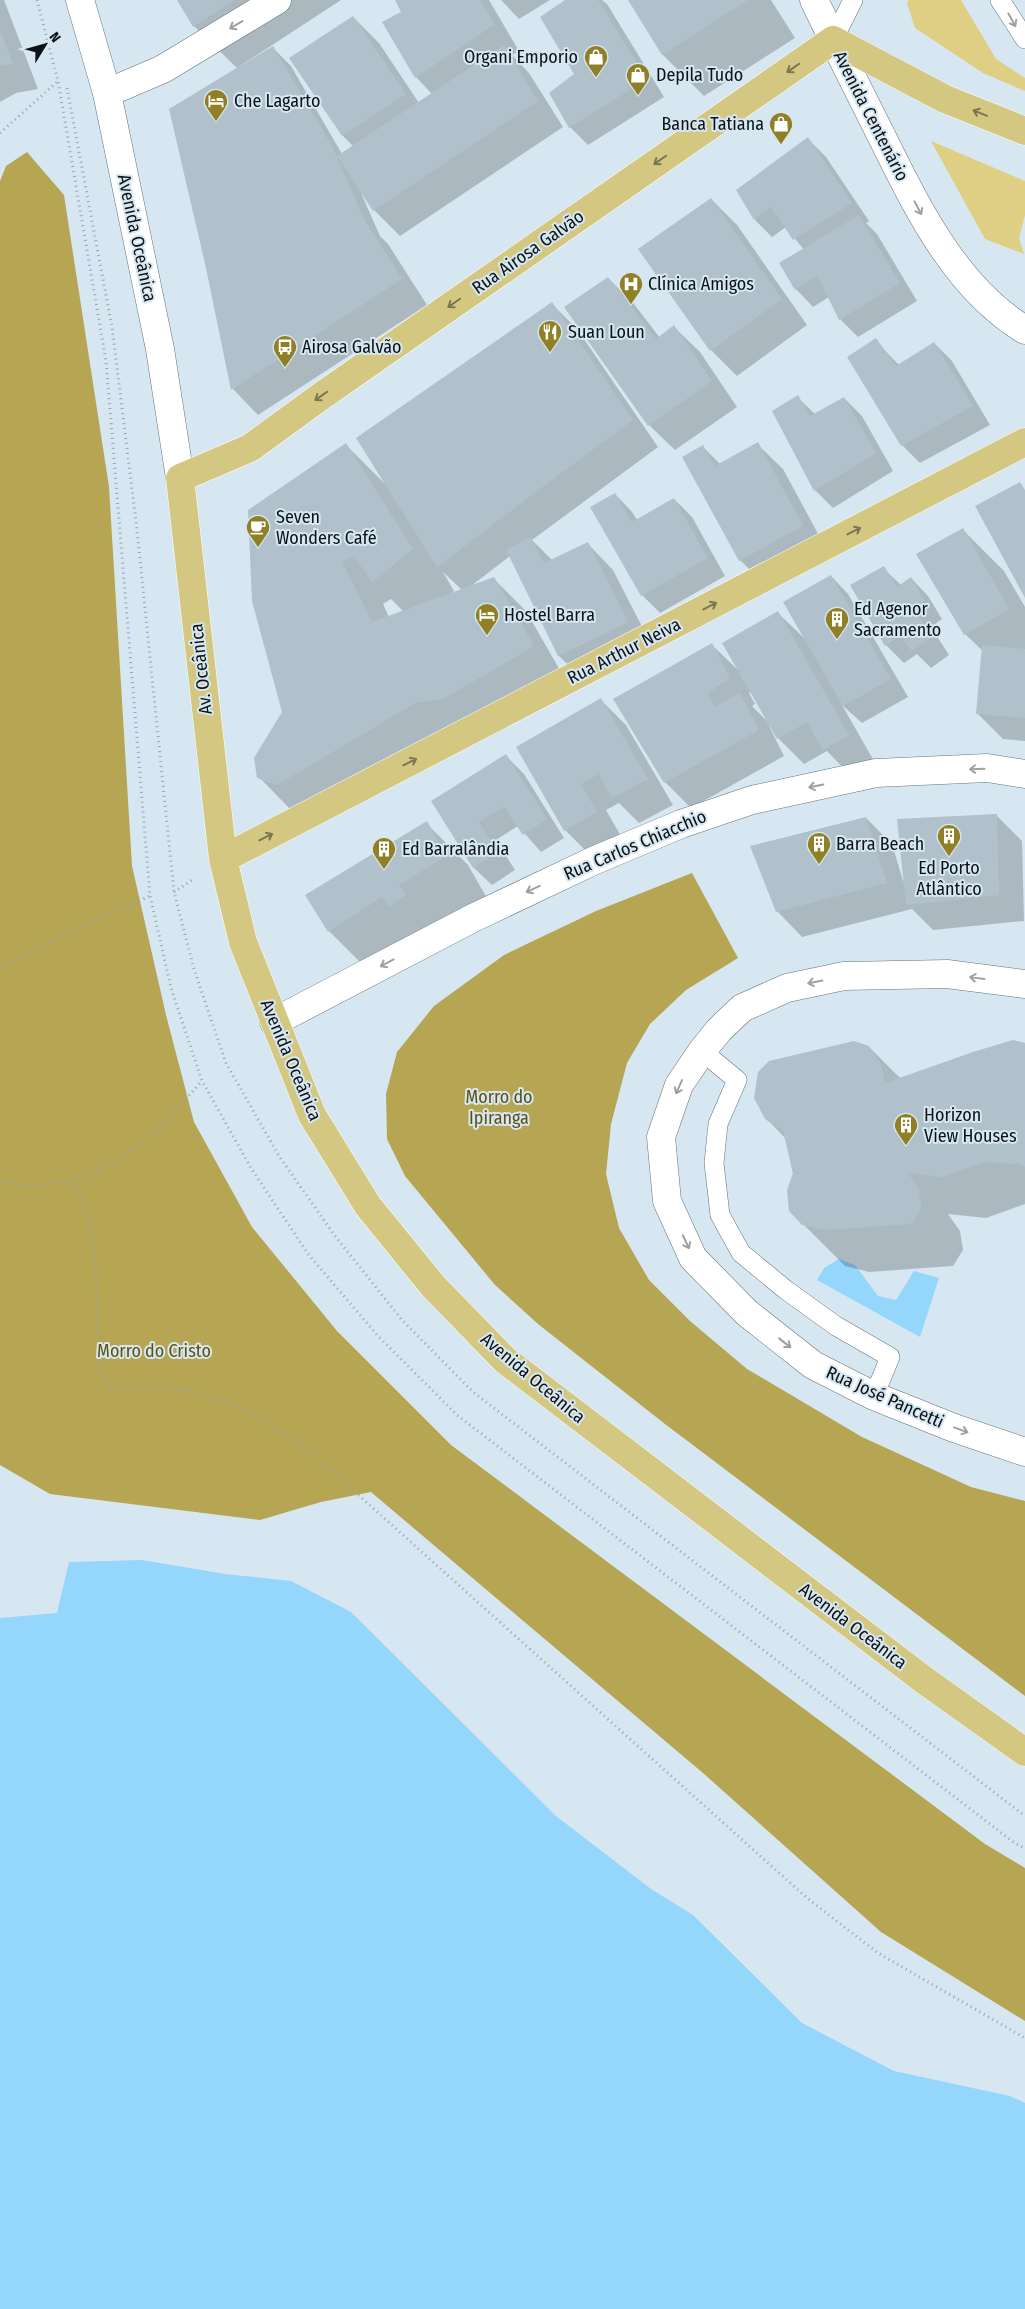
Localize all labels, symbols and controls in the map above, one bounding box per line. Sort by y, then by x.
one-way arrow [1007,13,1017,28]
north arrow [20,20,70,70]
one-way arrow [229,21,243,31]
text: N [46,29,64,46]
shop icon: Organi Emporio [583,44,609,78]
place label: Organi Emporio [464,46,578,68]
street label: Avenida Centenário [829,47,913,185]
shop icon: Depila Tudo [625,62,651,96]
one-way arrow [786,63,800,73]
place label: Depila Tudo [656,64,743,86]
hotel icon: Che Lagarto [203,88,229,122]
place label: Che Lagarto [234,90,320,112]
one-way arrow [973,108,988,117]
shop icon: Banca Tatiana [768,111,794,145]
place label: Banca Tatiana [661,113,764,135]
one-way arrow [653,155,667,165]
street label: Avenida Oceânica [113,172,161,304]
one-way arrow [913,201,923,216]
street label: Rua Airosa Galvão [468,205,588,299]
hospital icon: Clínica Amigos [618,271,644,305]
place label: Clínica Amigos [648,273,754,295]
one-way arrow [448,298,462,308]
restaurant icon: Suan Loun [537,319,563,353]
place label: Suan Loun [568,321,645,343]
bus stop icon: Airosa Galvão [272,334,298,368]
place label: Airosa Galvão [302,336,401,358]
one-way arrow [314,391,328,401]
place label: Seven Wonders Café [276,506,377,549]
cafe icon: Seven Wonders Café [245,514,271,548]
one-way arrow [846,526,861,536]
place label: Ed Agenor Sacramento [854,598,941,641]
one-way arrow [702,601,717,611]
hotel icon: Hostel Barra [474,602,500,636]
place label: Hostel Barra [504,604,595,626]
building icon: Ed Agenor Sacramento [824,606,850,640]
street label: Rua Arthur Neiva [564,613,685,689]
street label: Av. Oceânica [185,622,217,716]
one-way arrow [402,757,417,766]
one-way arrow [969,764,985,774]
one-way arrow [808,782,824,791]
street label: Rua Carlos Chiacchio [560,805,710,885]
building icon: Ed Porto Atlântico [936,823,962,857]
building icon: Barra Beach [806,831,832,865]
one-way arrow [258,832,273,841]
place label: Barra Beach [836,833,924,855]
building icon: Ed Barralândia [371,836,397,870]
place label: Ed Barralândia [402,838,509,860]
place label: Ed Porto Atlântico [916,857,982,900]
one-way arrow [525,885,540,895]
one-way arrow [381,958,395,968]
one-way arrow [969,972,985,982]
one-way arrow [808,978,824,987]
street label: Avenida Oceânica [256,996,327,1124]
one-way arrow [674,1079,684,1094]
park label: Morro do Ipiranga [465,1086,533,1129]
place label: Horizon View Houses [924,1104,1017,1147]
building icon: Horizon View Houses [893,1112,919,1146]
one-way arrow [682,1234,692,1249]
street label: Avenida Oceânica [476,1328,590,1428]
one-way arrow [778,1337,791,1348]
park label: Morro do Cristo [97,1340,211,1362]
street label: Rua José Pancetti [823,1361,947,1433]
one-way arrow [952,1426,968,1435]
street label: Avenida Oceânica [795,1578,912,1674]

